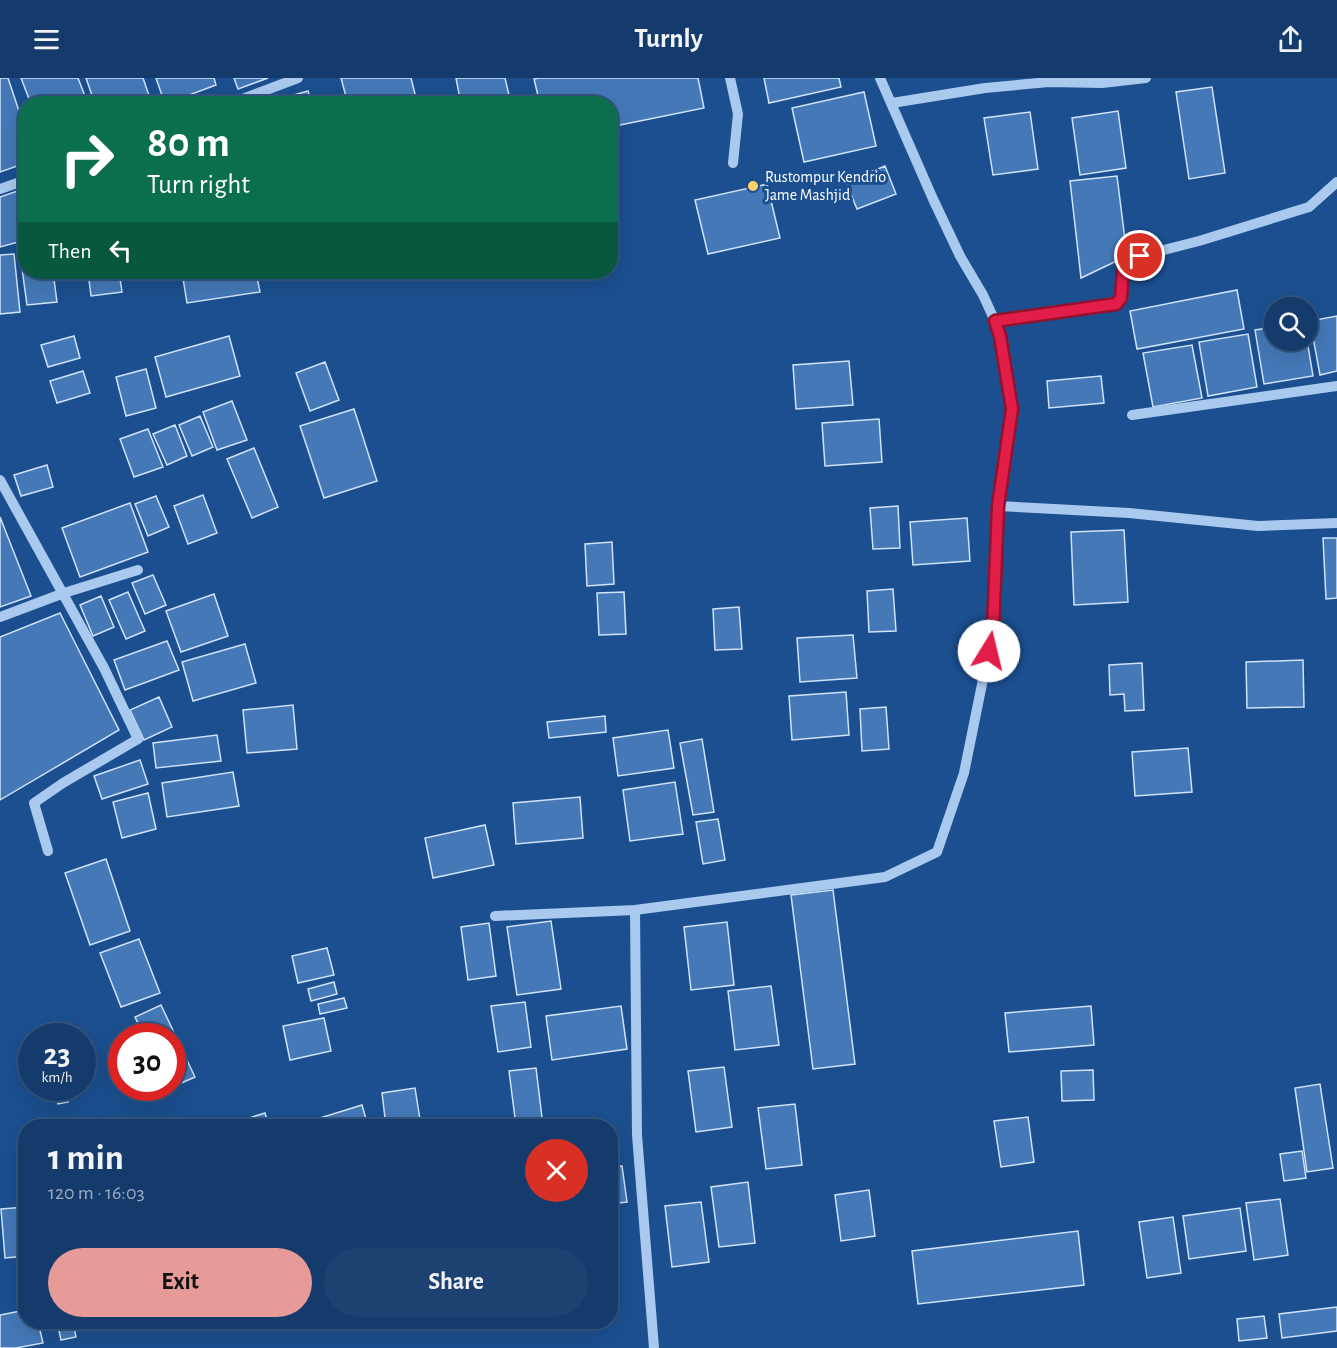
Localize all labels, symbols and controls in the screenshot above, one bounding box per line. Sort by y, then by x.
icon: menu [30,23,63,56]
icon: share [1274,23,1307,56]
text: Turnly [634,25,703,52]
icon: right [48,120,126,198]
text: 80 m [147,122,230,164]
place label: Rustompur Kendrio Jame Mashjid [765,169,886,204]
text: Turn right [147,171,250,198]
marker: Rustompur Kendrio Jame Mashjid [746,179,760,193]
pin [1114,230,1165,281]
icon: left [104,234,137,267]
icon: arrive [1123,239,1156,272]
text: Then [48,240,92,262]
map controls [1264,297,1318,351]
button: search [1264,297,1318,351]
position arrow [957,619,1021,683]
speed limit sign: 30 [108,1023,186,1101]
text: 23 [43,1040,71,1070]
text: km/h [42,1070,72,1085]
button: close [525,1139,588,1202]
text: 1 min [48,1140,124,1176]
text: 120 m · 16:03 [48,1183,145,1203]
button: Exit [48,1248,312,1317]
button: Share [324,1248,588,1317]

